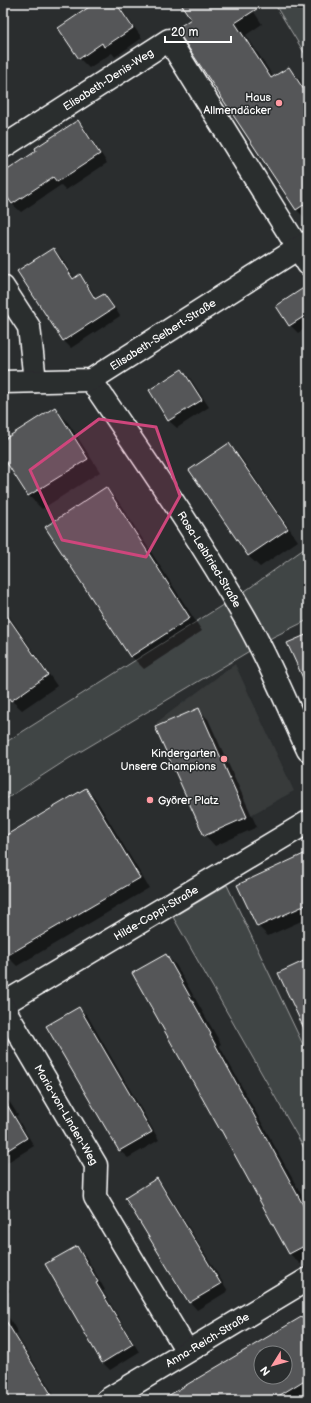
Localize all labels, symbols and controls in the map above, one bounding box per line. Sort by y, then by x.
scale bar [165,18,231,44]
text: 20 m [171,25,198,40]
street label: Elisabeth-Denis-Weg [61,46,156,114]
place label: Haus Allmendäcker [203,91,272,117]
marker: Haus Allmendäcker [274,98,284,108]
street label: Elisabeth-Selbert-Straße [108,296,219,373]
street label: Rosa-Leibfried-Straße [174,509,244,610]
place label: Kindergarten Unsere Champions [120,747,217,773]
marker: Kindergarten Unsere Champions [219,754,229,764]
place label: Györer Platz [158,794,219,807]
marker: Györer Platz [145,795,155,805]
street label: Hilde-Coppi-Straße [112,883,201,943]
street label: Maria-von-Linden-Weg [31,1062,101,1168]
street label: Anna-Reich-Straße [163,1310,252,1370]
north arrow [253,1345,293,1385]
text: N [258,1364,273,1378]

